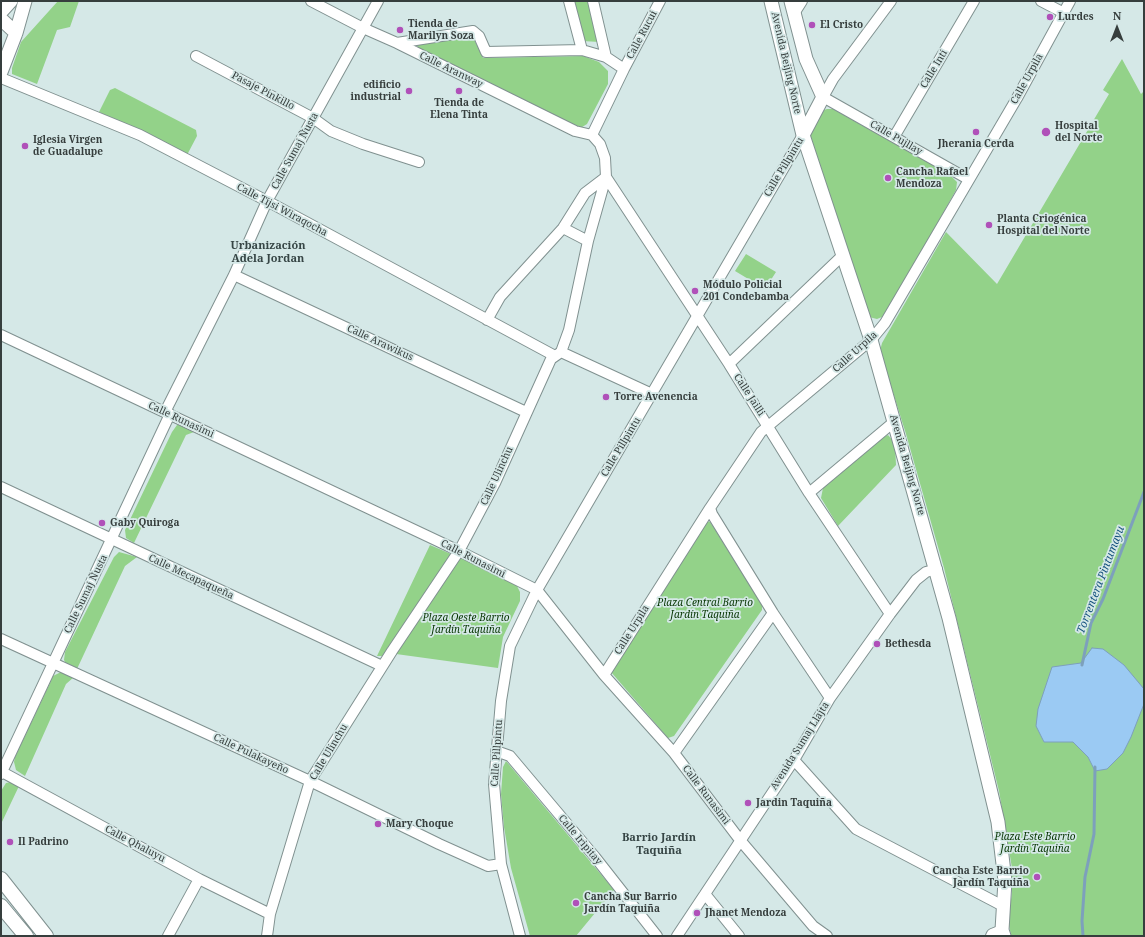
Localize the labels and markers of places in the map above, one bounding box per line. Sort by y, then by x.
place label: Lurdes [1058,11,1093,23]
marker: Lurdes [1045,12,1055,22]
place label: Tienda de Marilyn Soza [408,18,474,42]
place label: El Cristo [820,19,863,31]
marker: El Cristo [807,20,817,30]
marker: Tienda de Marilyn Soza [395,25,405,35]
place label: edificio industrial [351,79,401,102]
marker: edificio industrial [404,86,414,96]
marker: Tienda de Elena Tinta [454,86,464,96]
place label: Tienda de Elena Tinta [430,97,488,120]
place label: Hospital del Norte [1055,120,1102,144]
marker: Hospital del Norte [1040,126,1052,138]
marker: Jherania Cerda [971,127,981,137]
place label: Iglesia Virgen de Guadalupe [33,134,103,158]
place label: Jherania Cerda [938,138,1014,150]
marker: Iglesia Virgen de Guadalupe [20,141,30,151]
place label: Cancha Rafael Mendoza [896,166,968,190]
marker: Cancha Rafael Mendoza [883,173,893,183]
place label: Planta Criogénica Hospital del Norte [997,213,1090,236]
marker: Planta Criogénica Hospital del Norte [984,220,994,230]
place label: Módulo Policial 201 Condebamba [703,279,789,302]
marker: Módulo Policial 201 Condebamba [690,286,700,296]
place label: Torre Avenencia [614,391,698,403]
marker: Torre Avenencia [601,392,611,402]
place label: Gaby Quiroga [110,517,179,529]
marker: Gaby Quiroga [97,518,107,528]
place label: Bethesda [885,638,931,650]
marker: Bethesda [872,639,882,649]
place label: Jardin Taquiña [756,797,832,809]
marker: Jardin Taquiña [743,798,753,808]
place label: Mary Choque [386,818,454,830]
marker: Mary Choque [373,819,383,829]
place label: Il Padrino [18,836,69,848]
marker: Il Padrino [5,837,15,847]
place label: Cancha Este Barrio Jardín Taquiña [933,865,1029,888]
marker: Cancha Este Barrio Jardín Taquiña [1032,872,1042,882]
place label: Cancha Sur Barrio Jardín Taquiña [584,891,677,914]
marker: Cancha Sur Barrio Jardín Taquiña [571,898,581,908]
place label: Jhanet Mendoza [705,907,786,919]
marker: Jhanet Mendoza [692,908,702,918]

